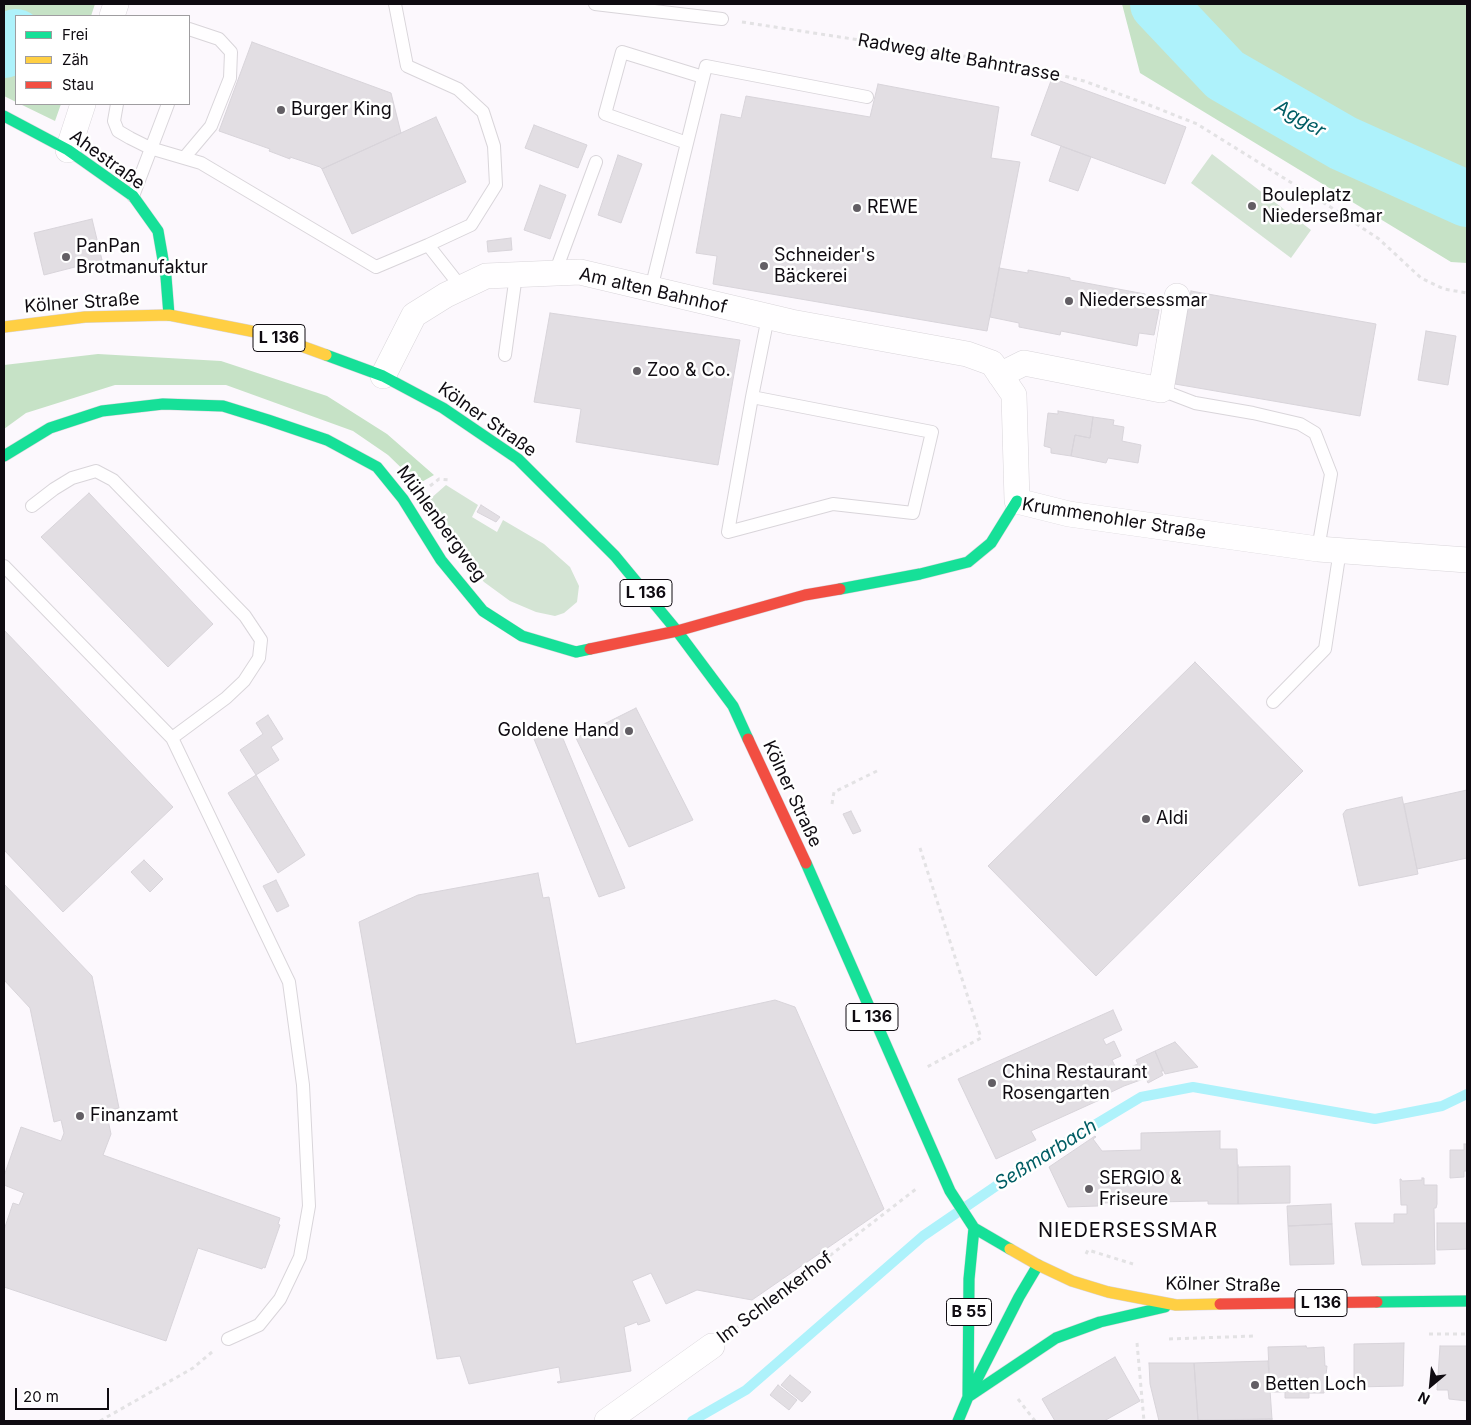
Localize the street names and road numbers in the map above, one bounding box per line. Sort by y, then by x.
street label: Radweg alte Bahntrasse [856,30,1062,86]
street label: Ahestraße [65,126,149,194]
street label: Am alten Bahnhof [577,263,729,319]
street label: Kölner Straße [24,288,140,318]
road number: L 136 [253,324,305,352]
street label: Kölner Straße [434,378,540,462]
street label: Mühlenbergweg [392,462,490,586]
street label: Krummenohler Straße [1020,494,1208,544]
road number: L 136 [620,580,672,606]
street label: Kölner Straße [758,737,826,851]
road number: L 136 [846,1004,898,1030]
street label: Im Schlenkerhof [713,1248,837,1348]
street label: Kölner Straße [1165,1273,1281,1297]
road number: L 136 [1295,1290,1347,1316]
road number: B 55 [946,1298,992,1325]

